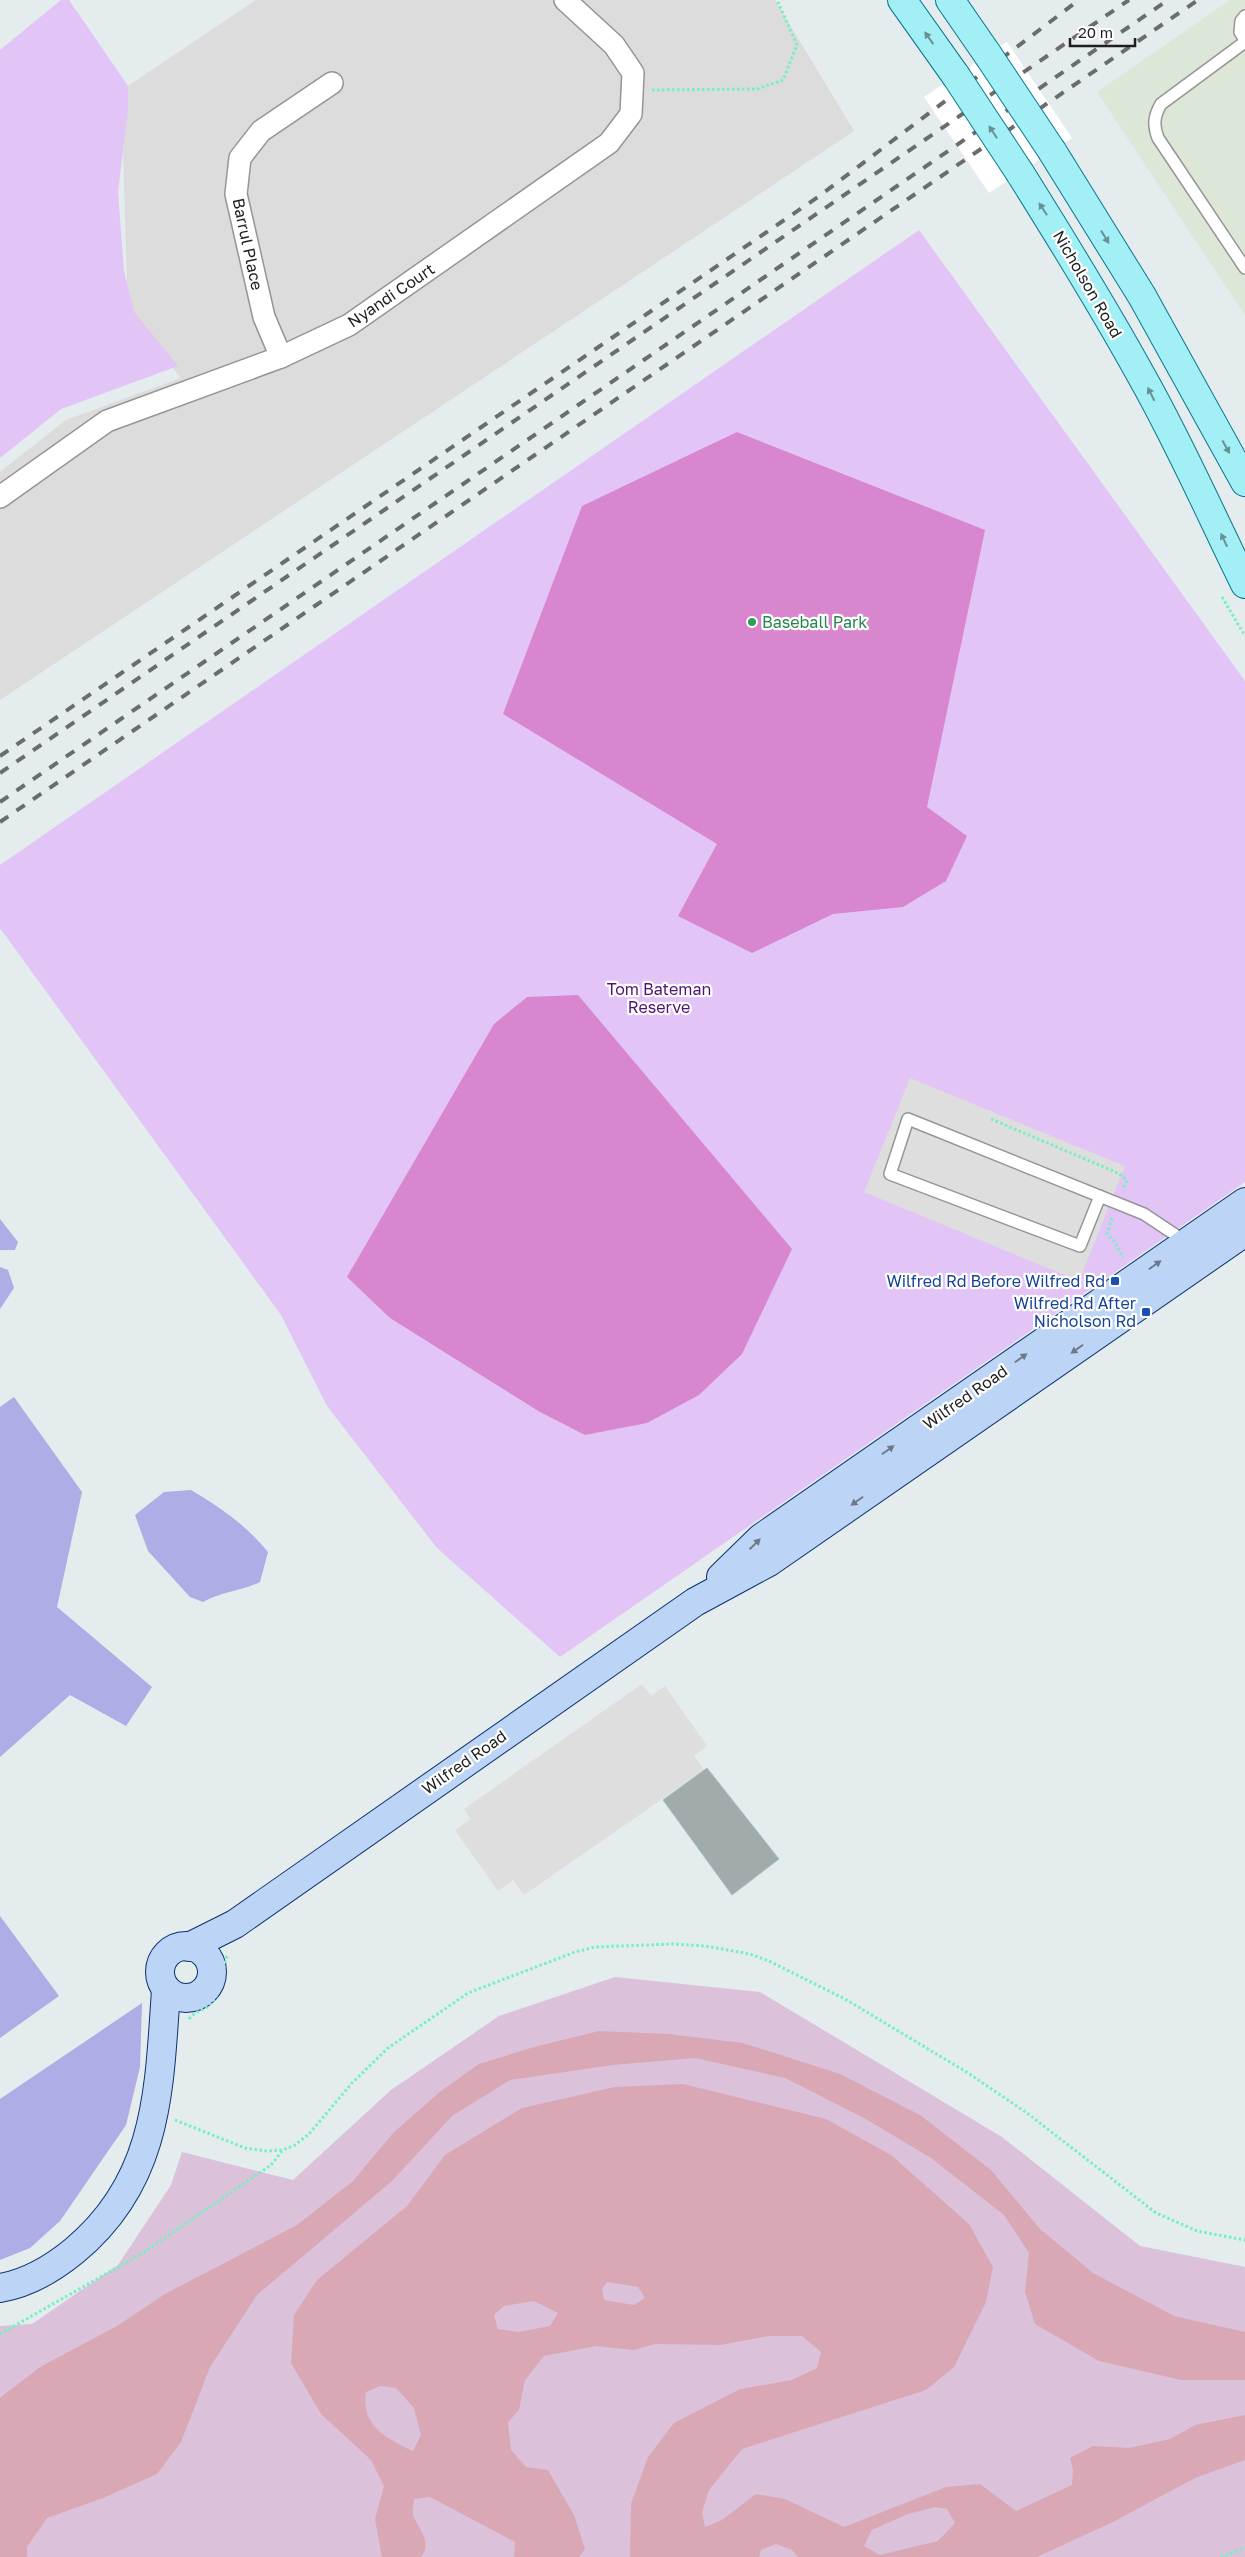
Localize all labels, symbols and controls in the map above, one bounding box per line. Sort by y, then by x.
scale bar [1070,15,1135,47]
text: 20 m [1078,23,1113,41]
one-way arrow [924,31,934,45]
one-way arrow [988,125,998,139]
street label: Barrul Place [228,196,268,292]
one-way arrow [1038,202,1048,216]
street label: Nicholson Road [1049,227,1127,341]
one-way arrow [1101,231,1110,244]
street label: Nyandi Court [344,259,438,331]
one-way arrow [1147,387,1155,402]
one-way arrow [1221,440,1230,454]
one-way arrow [1220,533,1228,547]
place label: Baseball Park [762,612,867,632]
marker: Baseball Park [746,616,758,628]
park label: Tom Bateman Reserve [607,979,711,1017]
one-way arrow [1148,1260,1162,1270]
place label: Wilfred Rd Before Wilfred Rd [886,1271,1105,1291]
marker: Wilfred Rd Before Wilfred Rd [1109,1275,1121,1287]
place label: Wilfred Rd After Nicholson Rd [1014,1293,1136,1331]
marker: Wilfred Rd After Nicholson Rd [1140,1306,1152,1318]
one-way arrow [1070,1344,1084,1354]
one-way arrow [1014,1353,1028,1363]
street label: Wilfred Road [919,1361,1011,1433]
one-way arrow [881,1445,894,1455]
one-way arrow [850,1496,864,1506]
one-way arrow [749,1538,761,1550]
street label: Wilfred Road [418,1726,510,1798]

